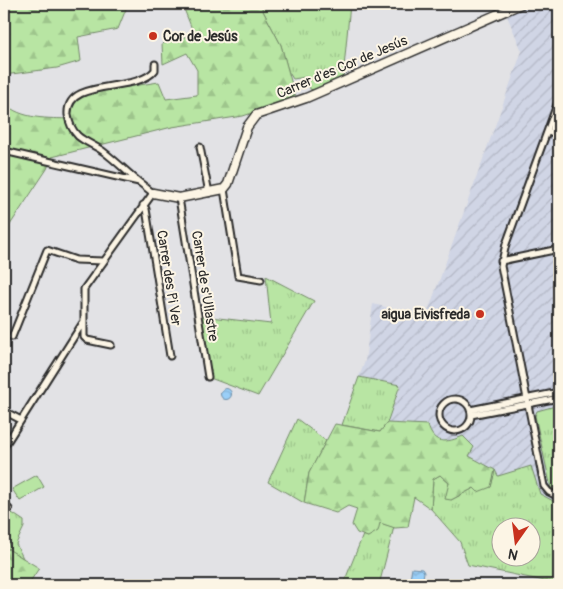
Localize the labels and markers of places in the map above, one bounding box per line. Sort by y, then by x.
place label: Cor de Jesús [163,28,238,45]
marker: Cor de Jesús [147,30,159,42]
place label: aigua Eivisfreda [381,306,470,323]
marker: aigua Eivisfreda [474,308,486,320]

